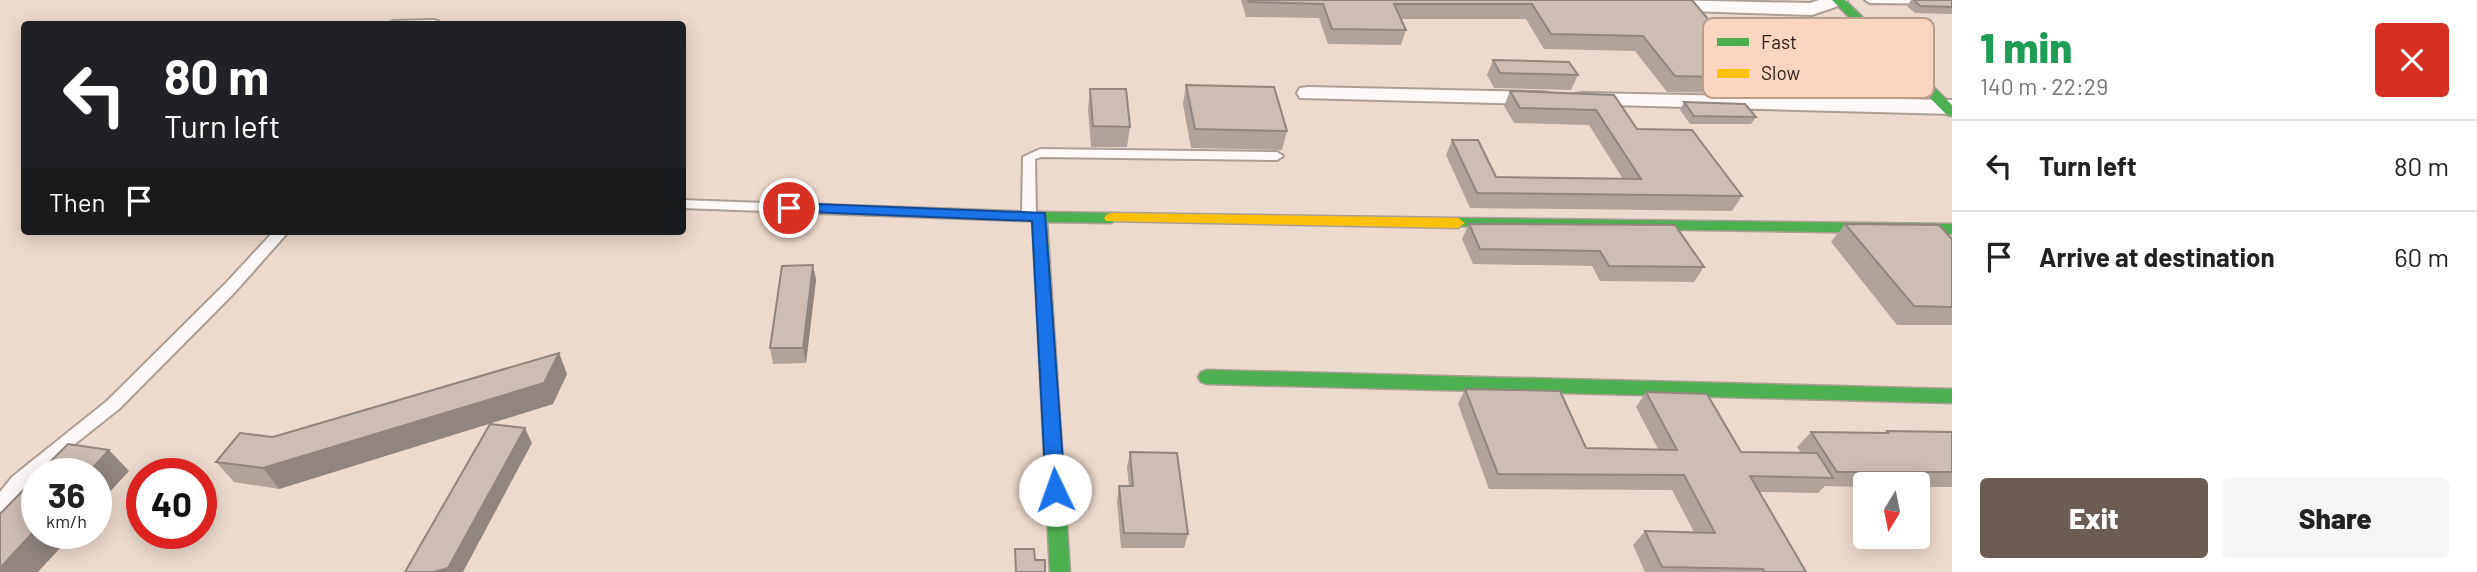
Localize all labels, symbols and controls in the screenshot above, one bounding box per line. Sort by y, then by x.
legend [1703,18,1934,98]
text: 1 min [1980,21,2072,71]
button: close [2375,23,2449,97]
text: Fast [1761,30,1797,53]
text: 80 m [164,46,269,105]
icon: left [49,49,140,140]
text: Slow [1761,61,1800,84]
text: 140 m · 22:29 [1980,72,2108,100]
text: Turn left [164,106,281,144]
icon: left [1980,147,2018,185]
text: Turn left [2039,150,2137,181]
text: 80 m [2394,150,2449,181]
pin [759,178,819,238]
icon: arrive [120,182,158,220]
text: Then [49,186,106,217]
icon: arrive [770,189,808,227]
icon: arrive [1980,238,2018,276]
text: Arrive at destination [2039,241,2275,272]
text: 60 m [2394,241,2449,272]
position arrow [1018,453,1092,527]
speed limit sign: 40 [126,458,217,549]
north arrow [1853,472,1930,550]
map controls [1853,472,1930,549]
text: 36 [48,473,85,515]
button: Exit [1980,478,2208,558]
button: Share [2222,478,2449,558]
text: km/h [46,510,87,532]

